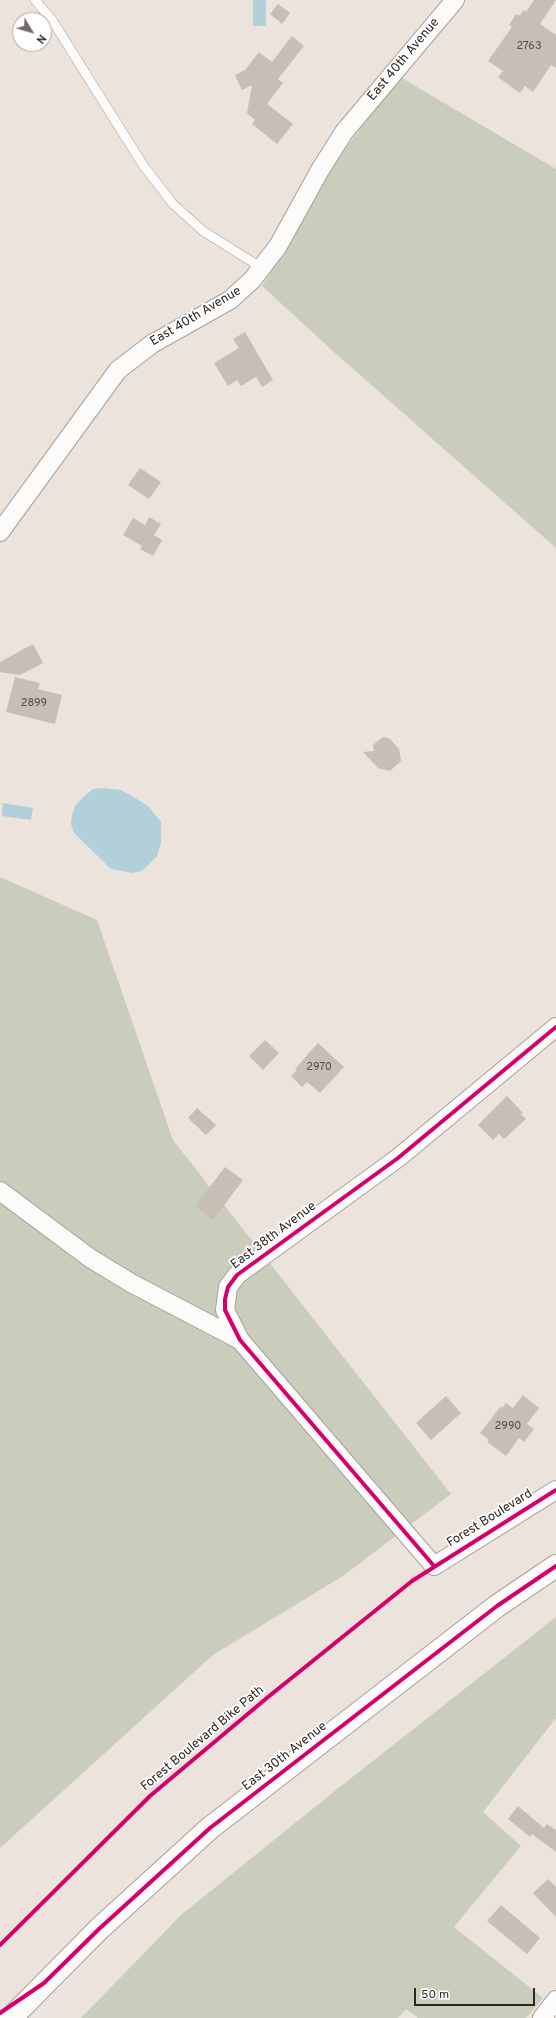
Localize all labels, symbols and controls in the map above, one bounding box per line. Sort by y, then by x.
north arrow [12,12,52,52]
street label: East 40th Avenue [365,15,443,105]
text: N [33,31,49,46]
house number: 2763 [516,40,542,54]
street label: East 40th Avenue [148,284,244,350]
house number: 2899 [21,697,47,711]
house number: 2970 [306,1061,332,1075]
street label: East 38th Avenue [228,1199,320,1273]
house number: 2990 [495,1420,521,1434]
street label: Forest Boulevard [444,1486,536,1552]
street label: Forest Boulevard Bike Path [138,1683,268,1795]
street label: East 30th Avenue [240,1719,330,1795]
scale bar [416,1980,537,2006]
text: 50 m [421,1987,449,2003]

